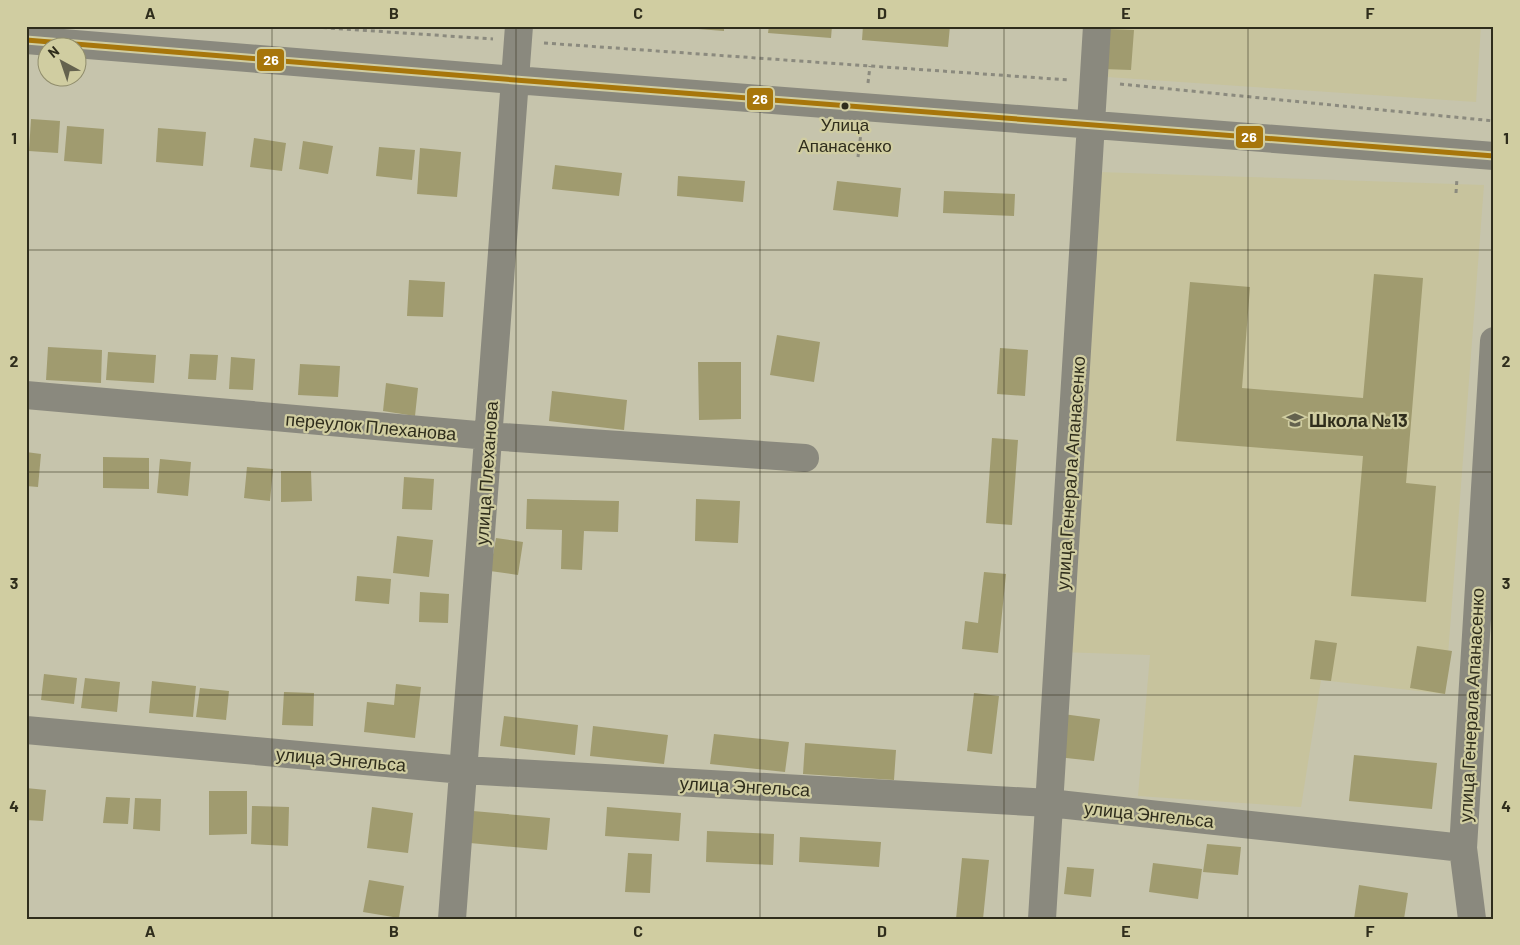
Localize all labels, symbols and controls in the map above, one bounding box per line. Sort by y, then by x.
text: A [145,3,156,22]
text: B [389,3,399,22]
text: C [633,3,643,22]
text: D [877,3,887,22]
text: E [1121,3,1131,22]
text: F [1366,3,1375,22]
north arrow [38,38,88,88]
text: N [44,42,62,61]
line badge: 26 [256,48,285,72]
text: 26 [263,51,279,68]
line badge: 26 [746,87,774,111]
text: 26 [752,90,768,107]
marker: Улица Апанасенко [840,101,850,111]
place label: Улица Апанасенко [798,114,892,155]
line badge: 26 [1235,125,1264,149]
text: 1 [11,128,17,147]
text: 26 [1241,128,1257,145]
text: 1 [1503,128,1509,147]
text: 2 [10,351,19,370]
text: 2 [1502,351,1511,370]
street label: улица Генерала Апанасенко [1051,355,1089,591]
street label: улица Плеханова [470,399,502,546]
street label: переулок Плеханова [285,408,458,445]
place label: Школа №13 [1309,409,1408,431]
school or university icon: Школа №13 [1285,410,1305,430]
text: 3 [10,573,18,592]
text: 3 [1502,573,1510,592]
street label: улица Генерала Апанасенко [1454,587,1488,823]
street label: улица Энгельса [275,742,408,776]
street label: улица Энгельса [679,772,812,800]
text: 4 [9,796,19,815]
street label: улица Энгельса [1083,796,1216,832]
text: 4 [1501,796,1511,815]
text: A [145,921,156,940]
text: B [389,921,399,940]
text: C [633,921,643,940]
text: D [877,921,887,940]
text: E [1121,921,1131,940]
text: F [1366,921,1375,940]

